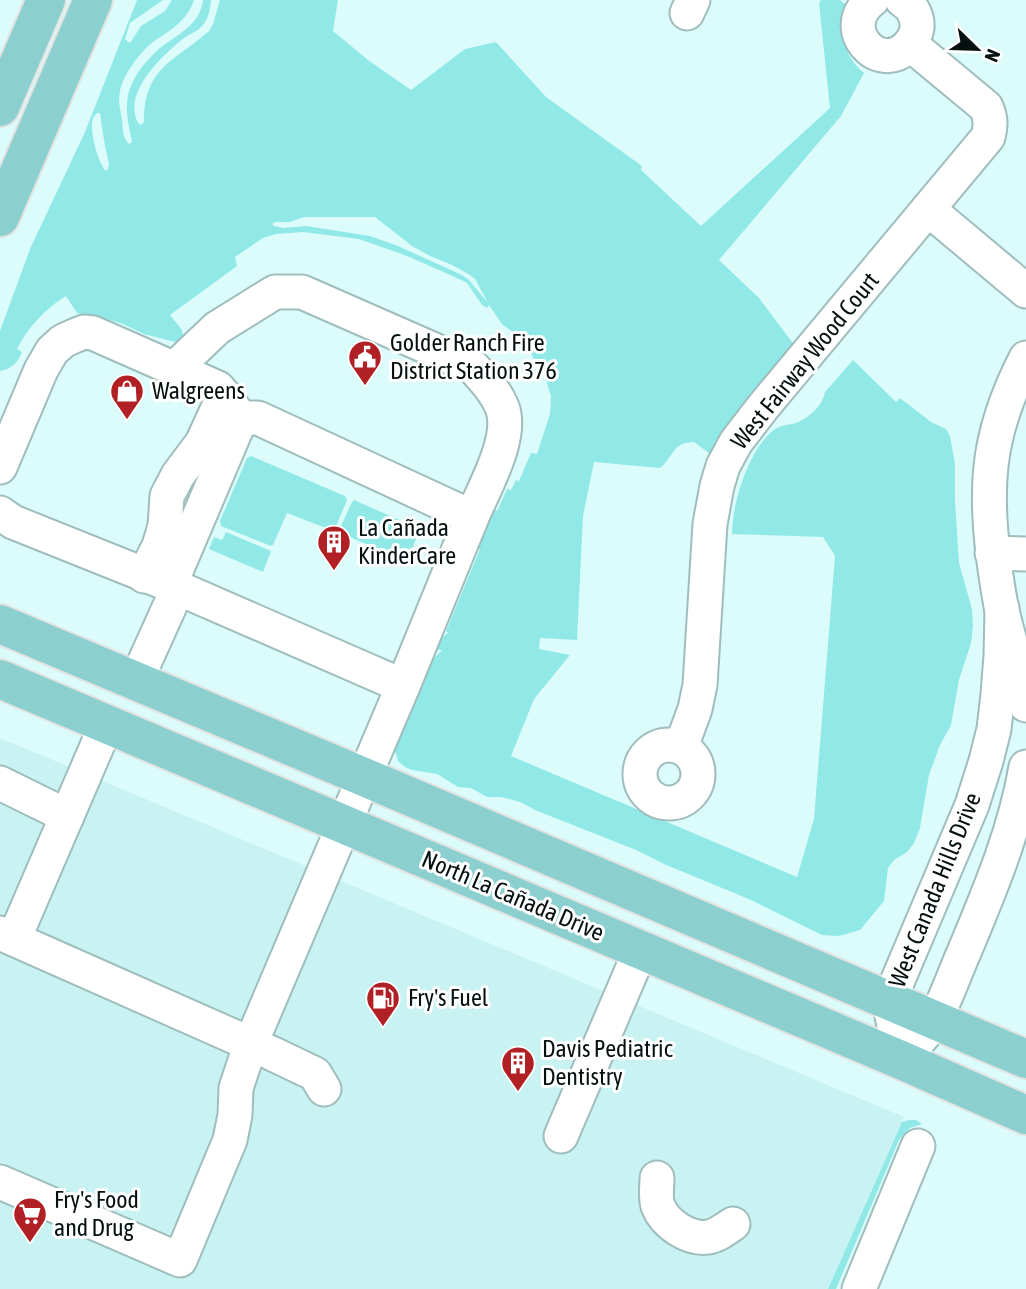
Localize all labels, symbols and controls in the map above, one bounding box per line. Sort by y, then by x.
north arrow [942,14,1012,84]
text: N [980,46,1005,65]
street label: West Fairway Wood Court [725,267,884,454]
place label: Golder Ranch Fire District Station 376 [390,329,557,384]
public building icon: Golder Ranch Fire District Station 376 [346,338,384,387]
shop icon: Walgreens [108,372,146,421]
place label: Walgreens [152,377,245,404]
place label: La Cañada KinderCare [358,514,456,569]
building icon: La Cañada KinderCare [315,523,353,572]
street label: West Canada Hills Drive [883,789,986,991]
street label: North La Cañada Drive [418,845,608,946]
fuel station icon: Fry's Fuel [364,979,402,1028]
place label: Fry's Fuel [408,984,489,1011]
place label: Davis Pediatric Dentistry [542,1035,673,1090]
building icon: Davis Pediatric Dentistry [499,1044,537,1093]
place label: Fry's Food and Drug [54,1186,139,1241]
supermarket icon: Fry's Food and Drug [11,1195,49,1244]

